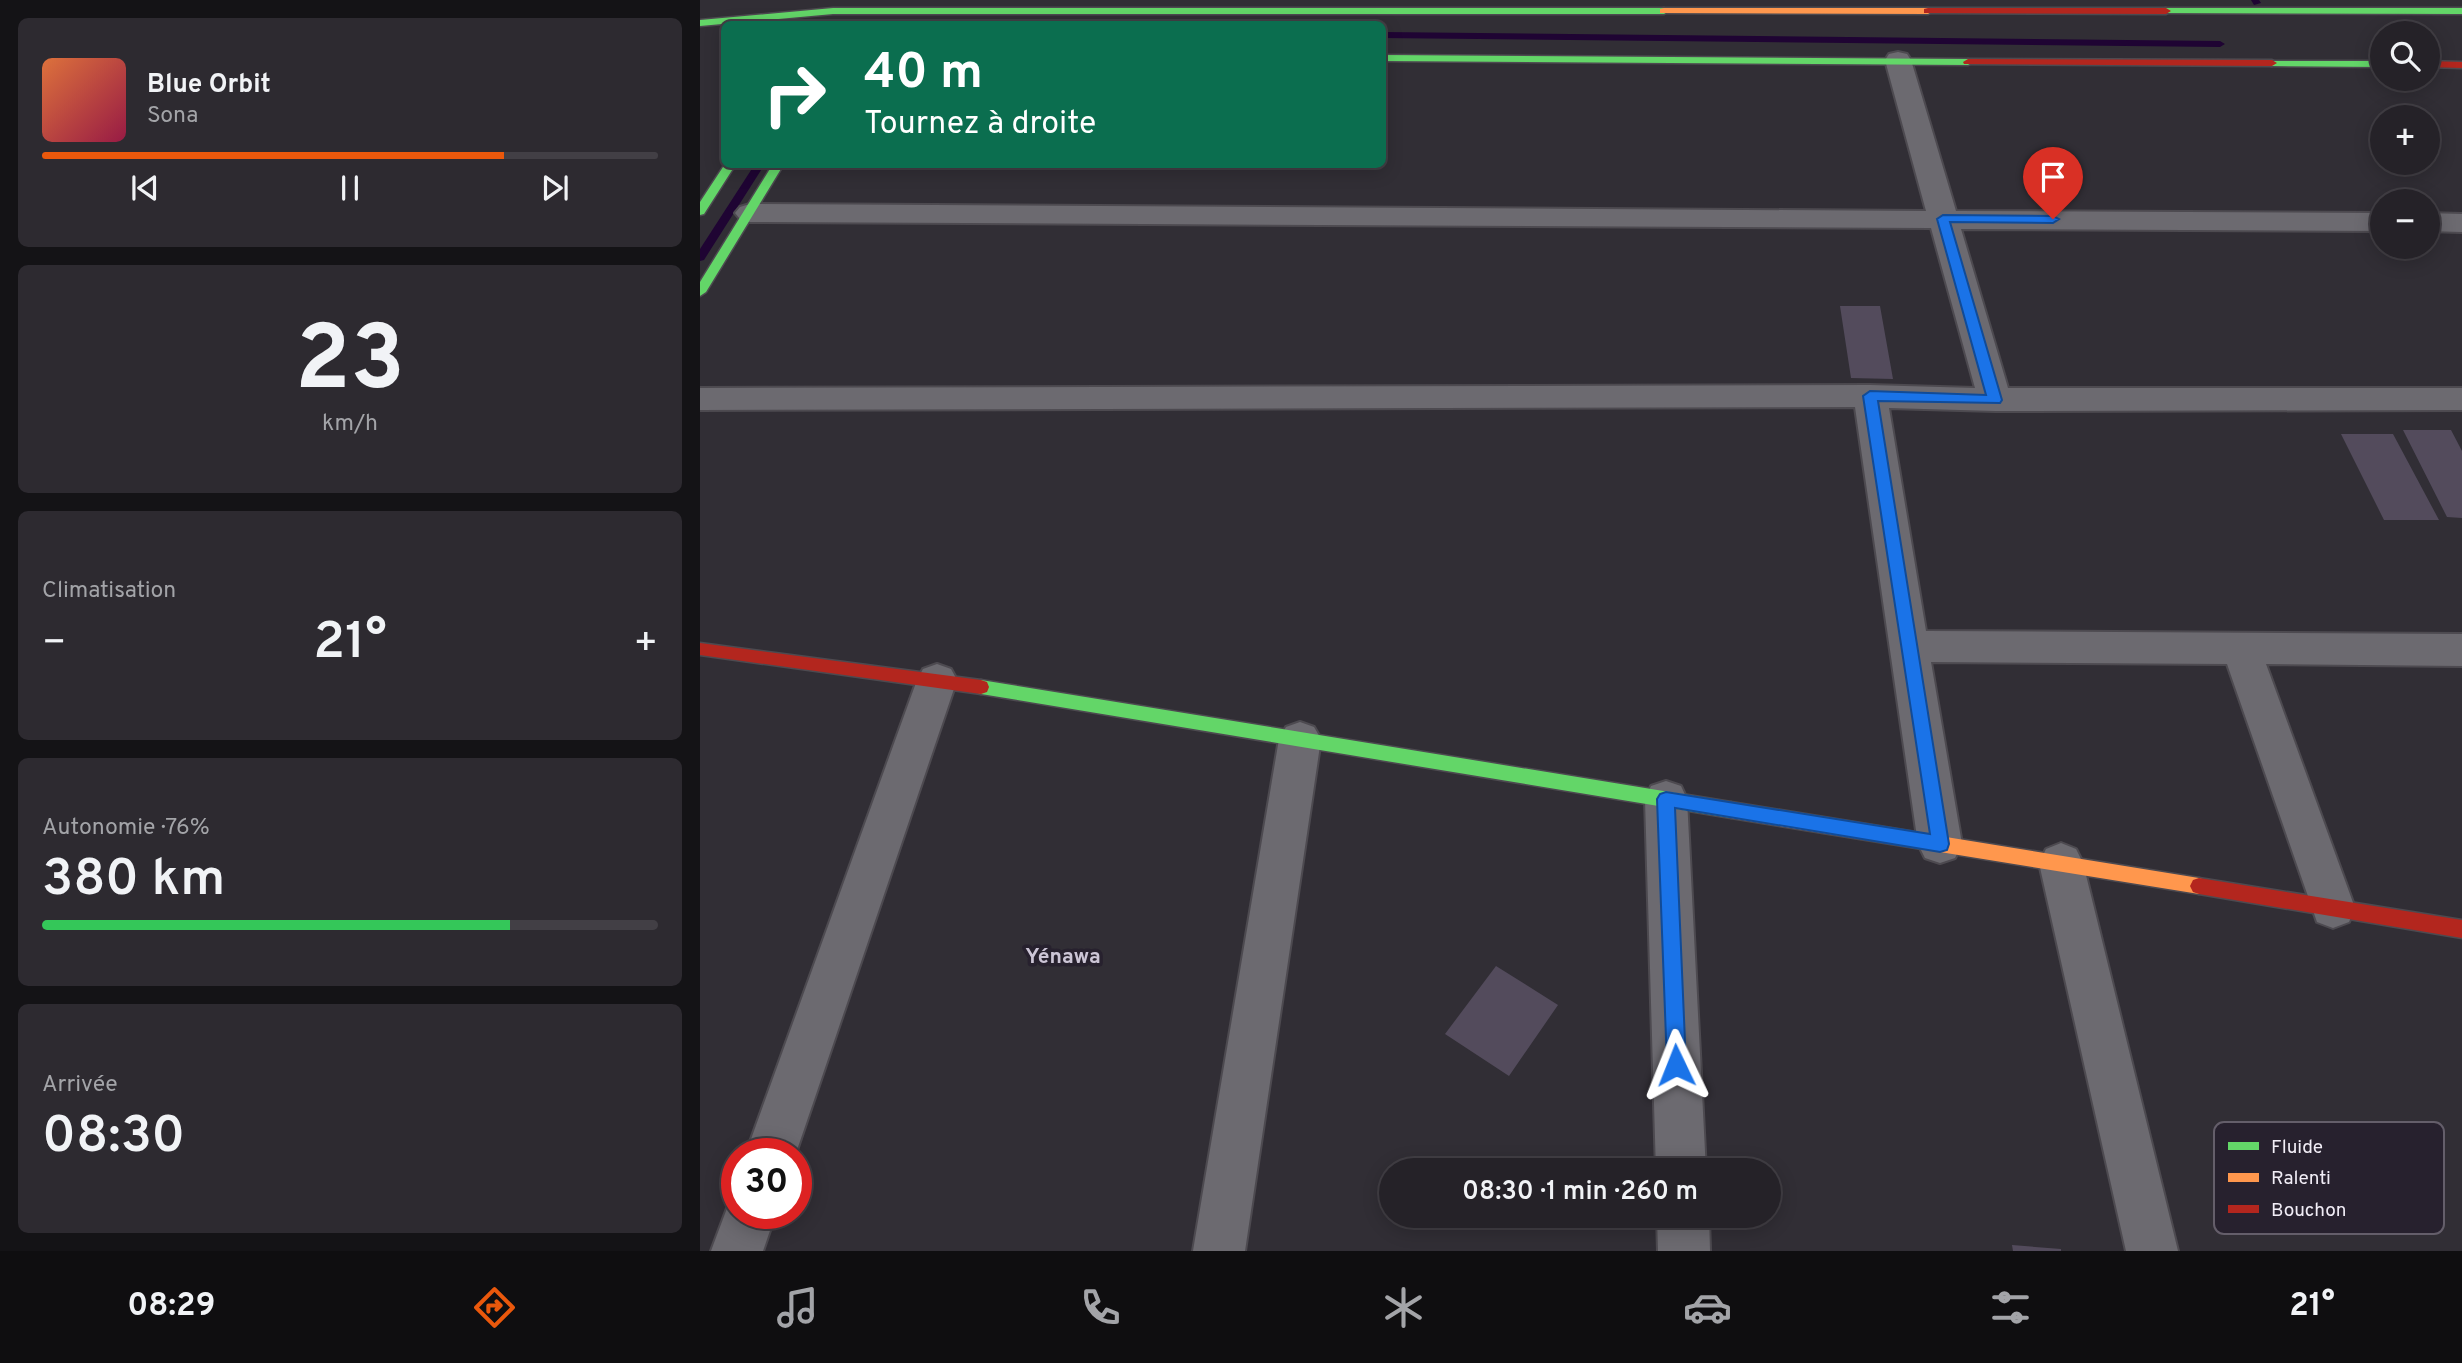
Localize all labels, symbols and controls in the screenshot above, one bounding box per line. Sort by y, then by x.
map controls [2370,21,2440,259]
button: search [2370,21,2440,91]
text: 40 m [864,44,983,106]
icon: right [749,49,840,140]
text: Blue Orbit [147,69,271,102]
text: Sona [147,102,198,131]
text: Tournez à droite [864,105,1096,145]
button: + [2370,105,2440,175]
pin [2023,147,2083,219]
icon: arrive [2034,158,2072,196]
icon: previous [126,169,164,207]
icon: pause [331,169,369,207]
icon: next [536,169,574,207]
button: − [2370,189,2440,259]
text: 23 [295,307,405,422]
text: km/h [322,410,378,439]
text: Climatisation [42,577,176,606]
text: 21° [313,611,387,677]
text: − [42,620,67,669]
text: + [633,620,658,669]
text: Autonomie · 76% [42,814,210,843]
text: 380 km [42,848,225,914]
district label: Yénawa [1025,944,1101,971]
position arrow [1639,1028,1713,1102]
text: Arrivée [42,1071,118,1100]
text: 08:30 [42,1105,185,1171]
legend [2214,1122,2444,1234]
text: Fluide [2271,1136,2323,1160]
speed limit sign: 30 [721,1138,812,1229]
text: Ralenti [2271,1167,2331,1191]
text: 08:30 · 1 min · 260 m [1462,1176,1698,1209]
text: Bouchon [2271,1199,2347,1223]
icon: directions [470,1283,519,1332]
icon: music [773,1283,822,1332]
icon: phone [1076,1283,1125,1332]
icon: climate [1379,1283,1428,1332]
icon: car [1683,1283,1732,1332]
icon: filters [1986,1283,2035,1332]
text: 08:29 [127,1287,215,1327]
text: 21° [2289,1287,2335,1327]

